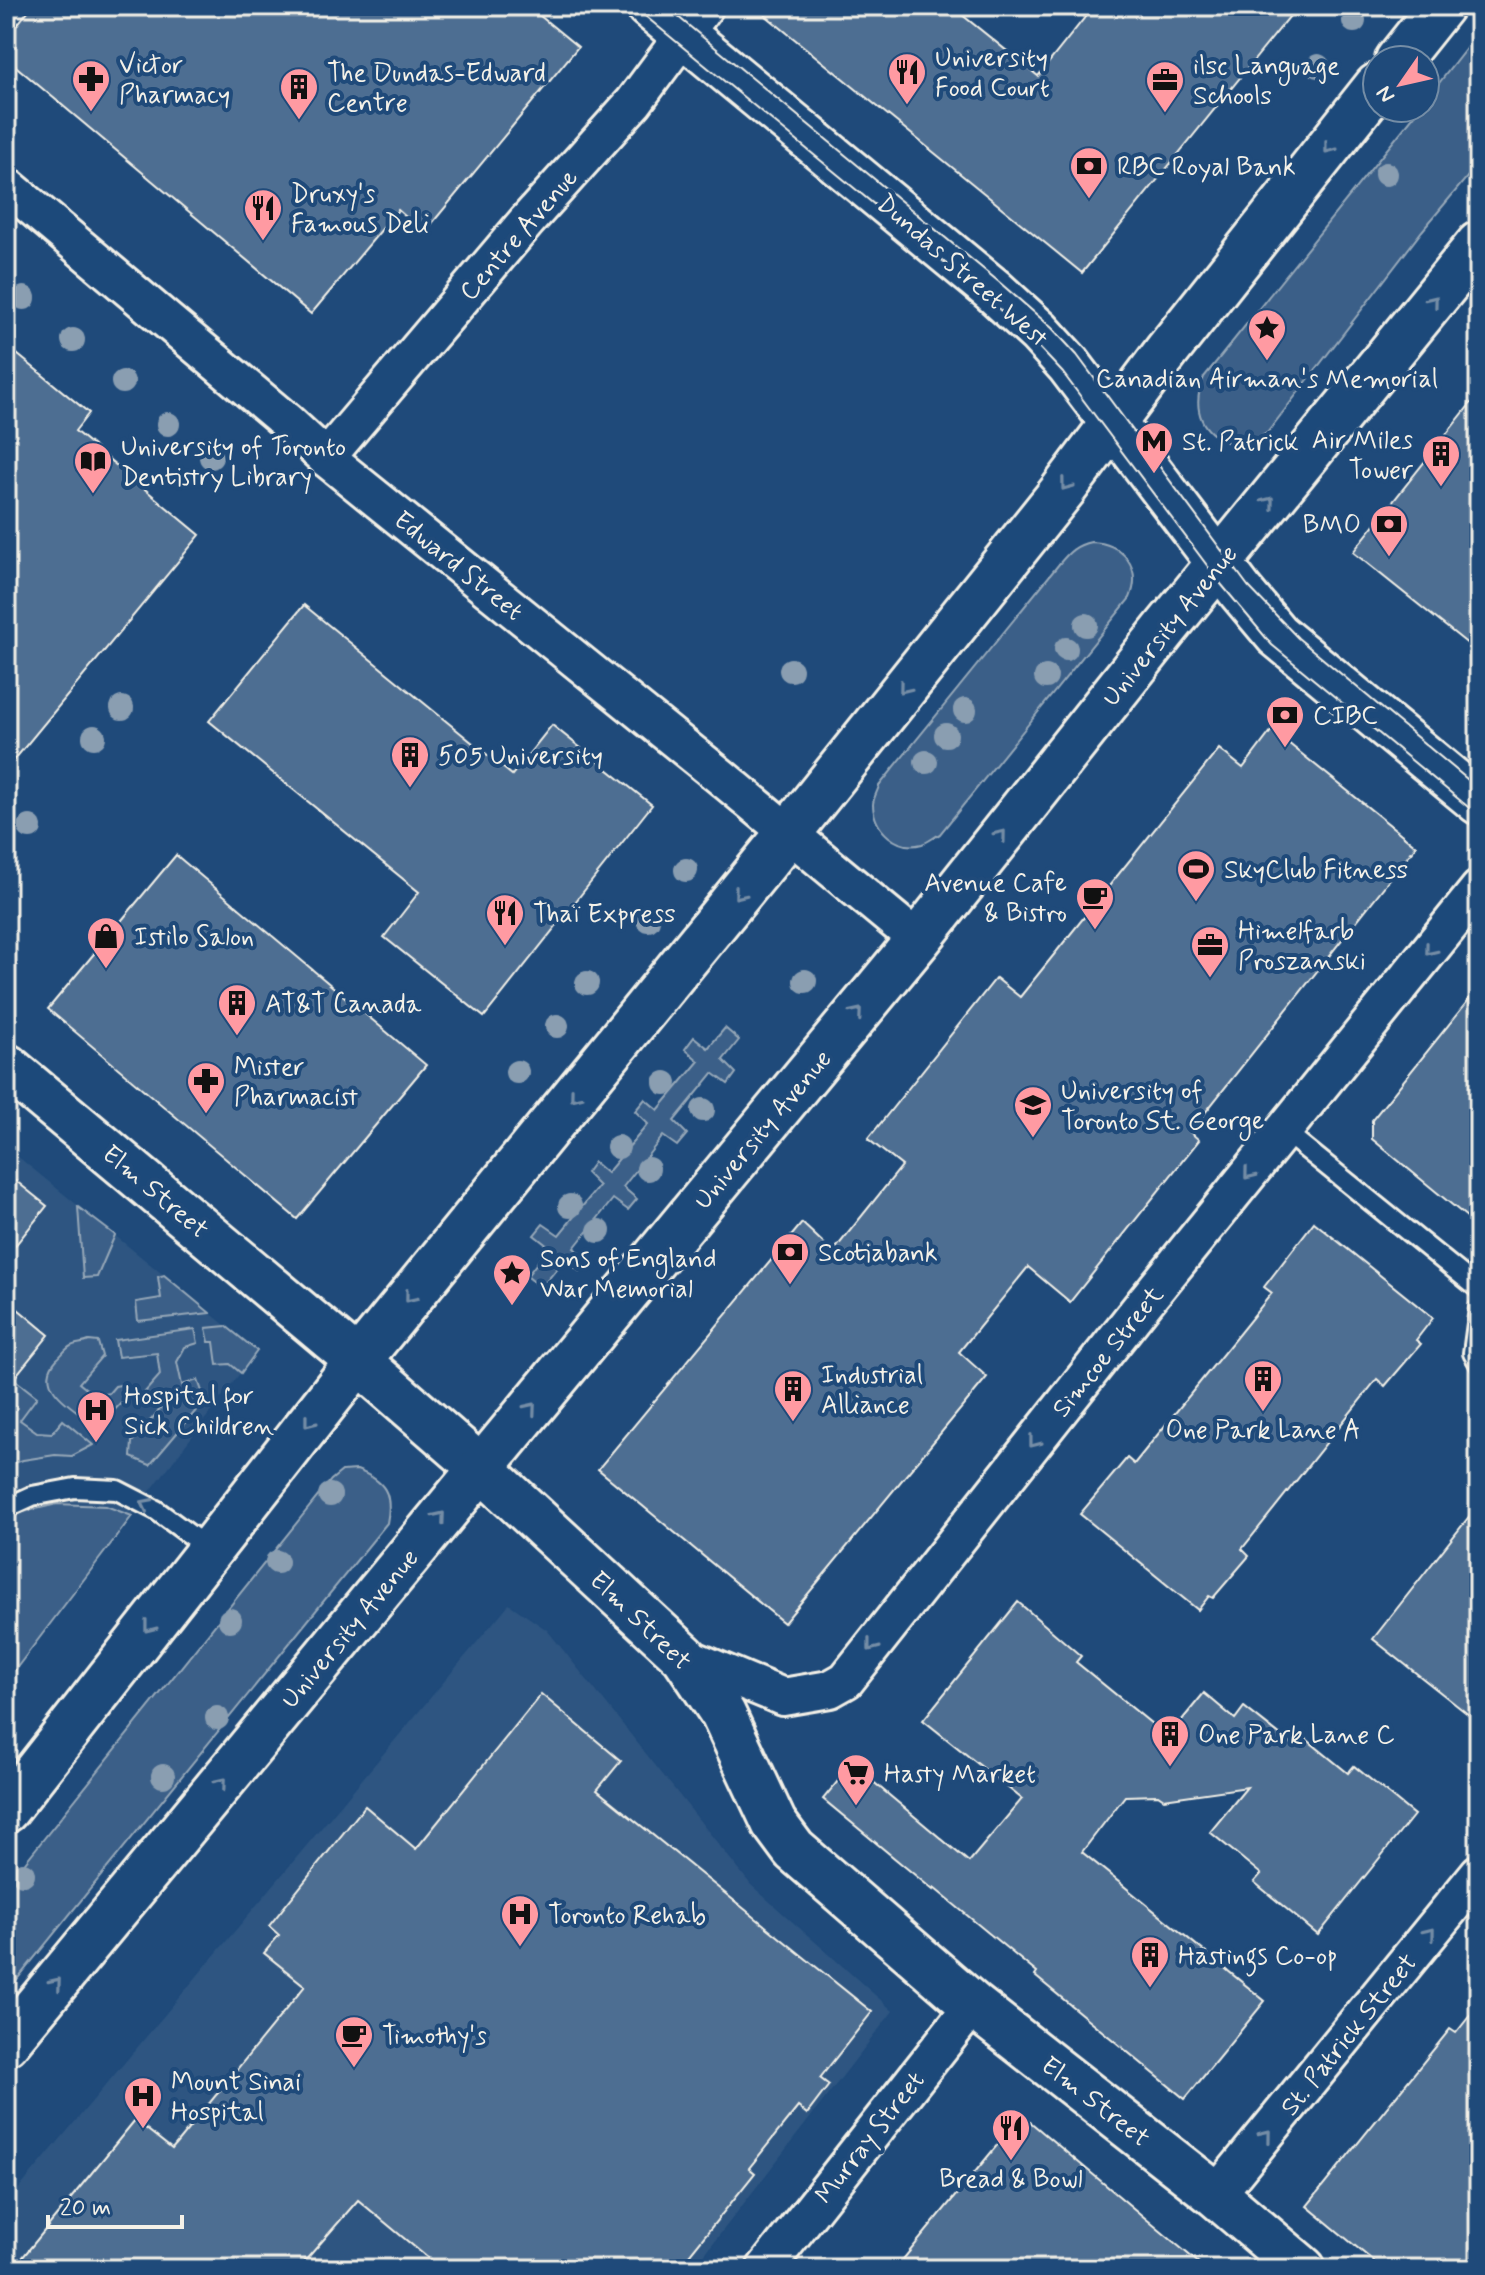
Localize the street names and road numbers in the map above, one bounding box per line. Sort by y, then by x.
street label: Centre Avenue [453,162,586,309]
street label: Dundas Street West [868,187,1055,356]
street label: Edward Street [386,504,530,629]
street label: University Avenue [1095,539,1246,714]
street label: University Avenue [687,1043,840,1217]
street label: Elm Street [94,1138,215,1247]
street label: Simcoe Street [1045,1280,1172,1425]
street label: University Avenue [274,1542,427,1716]
street label: Elm Street [581,1564,698,1679]
street label: St. Patrick Street [1274,1947,1426,2123]
street label: Elm Street [1033,2049,1156,2156]
street label: Murray Street [808,2065,933,2211]

